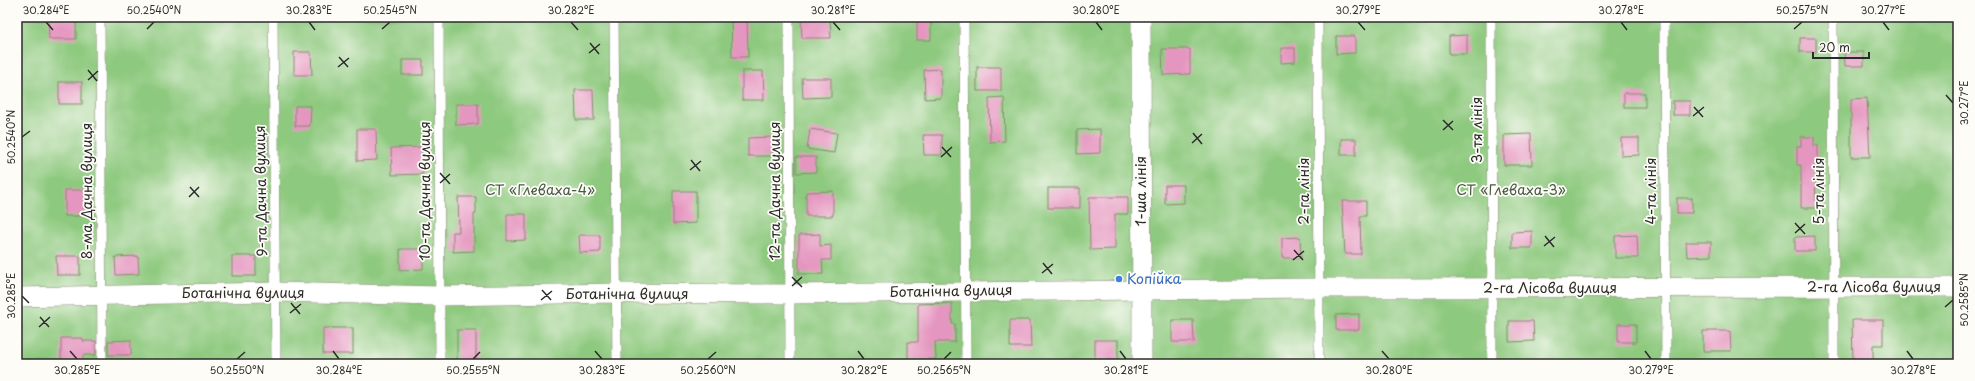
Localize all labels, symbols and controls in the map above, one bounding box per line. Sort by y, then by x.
text: 30.284°E [23,2,69,17]
text: 50.2540°N [127,2,182,17]
text: 30.283°E [286,2,332,17]
text: 50.2545°N [363,2,417,17]
text: 30.282°E [547,2,595,17]
text: 30.281°E [811,2,856,17]
text: 30.280°E [1072,2,1120,17]
text: 30.279°E [1335,2,1381,17]
text: 30.278°E [1598,2,1644,17]
text: 50.2575°N [1776,2,1829,17]
text: 30.277°E [1860,2,1906,17]
scale bar [1813,34,1869,60]
text: 20 m [1819,38,1850,56]
text: 30.277°E [1956,80,1971,126]
street label: 3-тя лінія [1466,97,1487,163]
text: 50.2540°N [3,109,18,164]
street label: 10-та Дачна вулиця [414,121,435,261]
street label: 12-та Дачна вулиця [764,121,785,261]
street label: 8-ма Дачна вулиця [76,123,97,259]
street label: 9-та Дачна вулиця [249,125,272,257]
street label: 1-ша лінія [1130,156,1151,226]
street label: 2-га лінія [1293,157,1314,225]
street label: 4-та лінія [1640,157,1661,225]
street label: 5-та лінія [1808,158,1829,224]
park label: СТ «Глеваха-4» [485,179,595,200]
park label: СТ «Глеваха-3» [1456,179,1566,200]
place label: Копійка [1127,268,1181,289]
text: 30.285°E [3,273,18,319]
text: 50.2585°N [1956,273,1971,327]
marker: Копійка [1114,274,1124,284]
street label: 2-га Лісова вулиця [1807,276,1941,297]
street label: 2-га Лісова вулиця [1483,277,1617,298]
street label: Ботанічна вулиця [889,279,1013,302]
street label: Ботанічна вулиця [182,282,304,303]
street label: Ботанічна вулиця [566,283,688,304]
text: 30.285°E [54,362,100,377]
text: 50.2550°N [210,362,264,377]
text: 30.284°E [316,362,362,377]
text: 50.2555°N [446,362,500,377]
text: 30.283°E [579,362,625,377]
text: 50.2560°N [680,362,736,377]
text: 30.282°E [840,362,888,377]
text: 50.2565°N [917,362,971,377]
text: 30.281°E [1104,362,1149,377]
text: 30.280°E [1365,362,1413,377]
text: 30.279°E [1628,362,1674,377]
text: 30.278°E [1890,362,1936,377]

